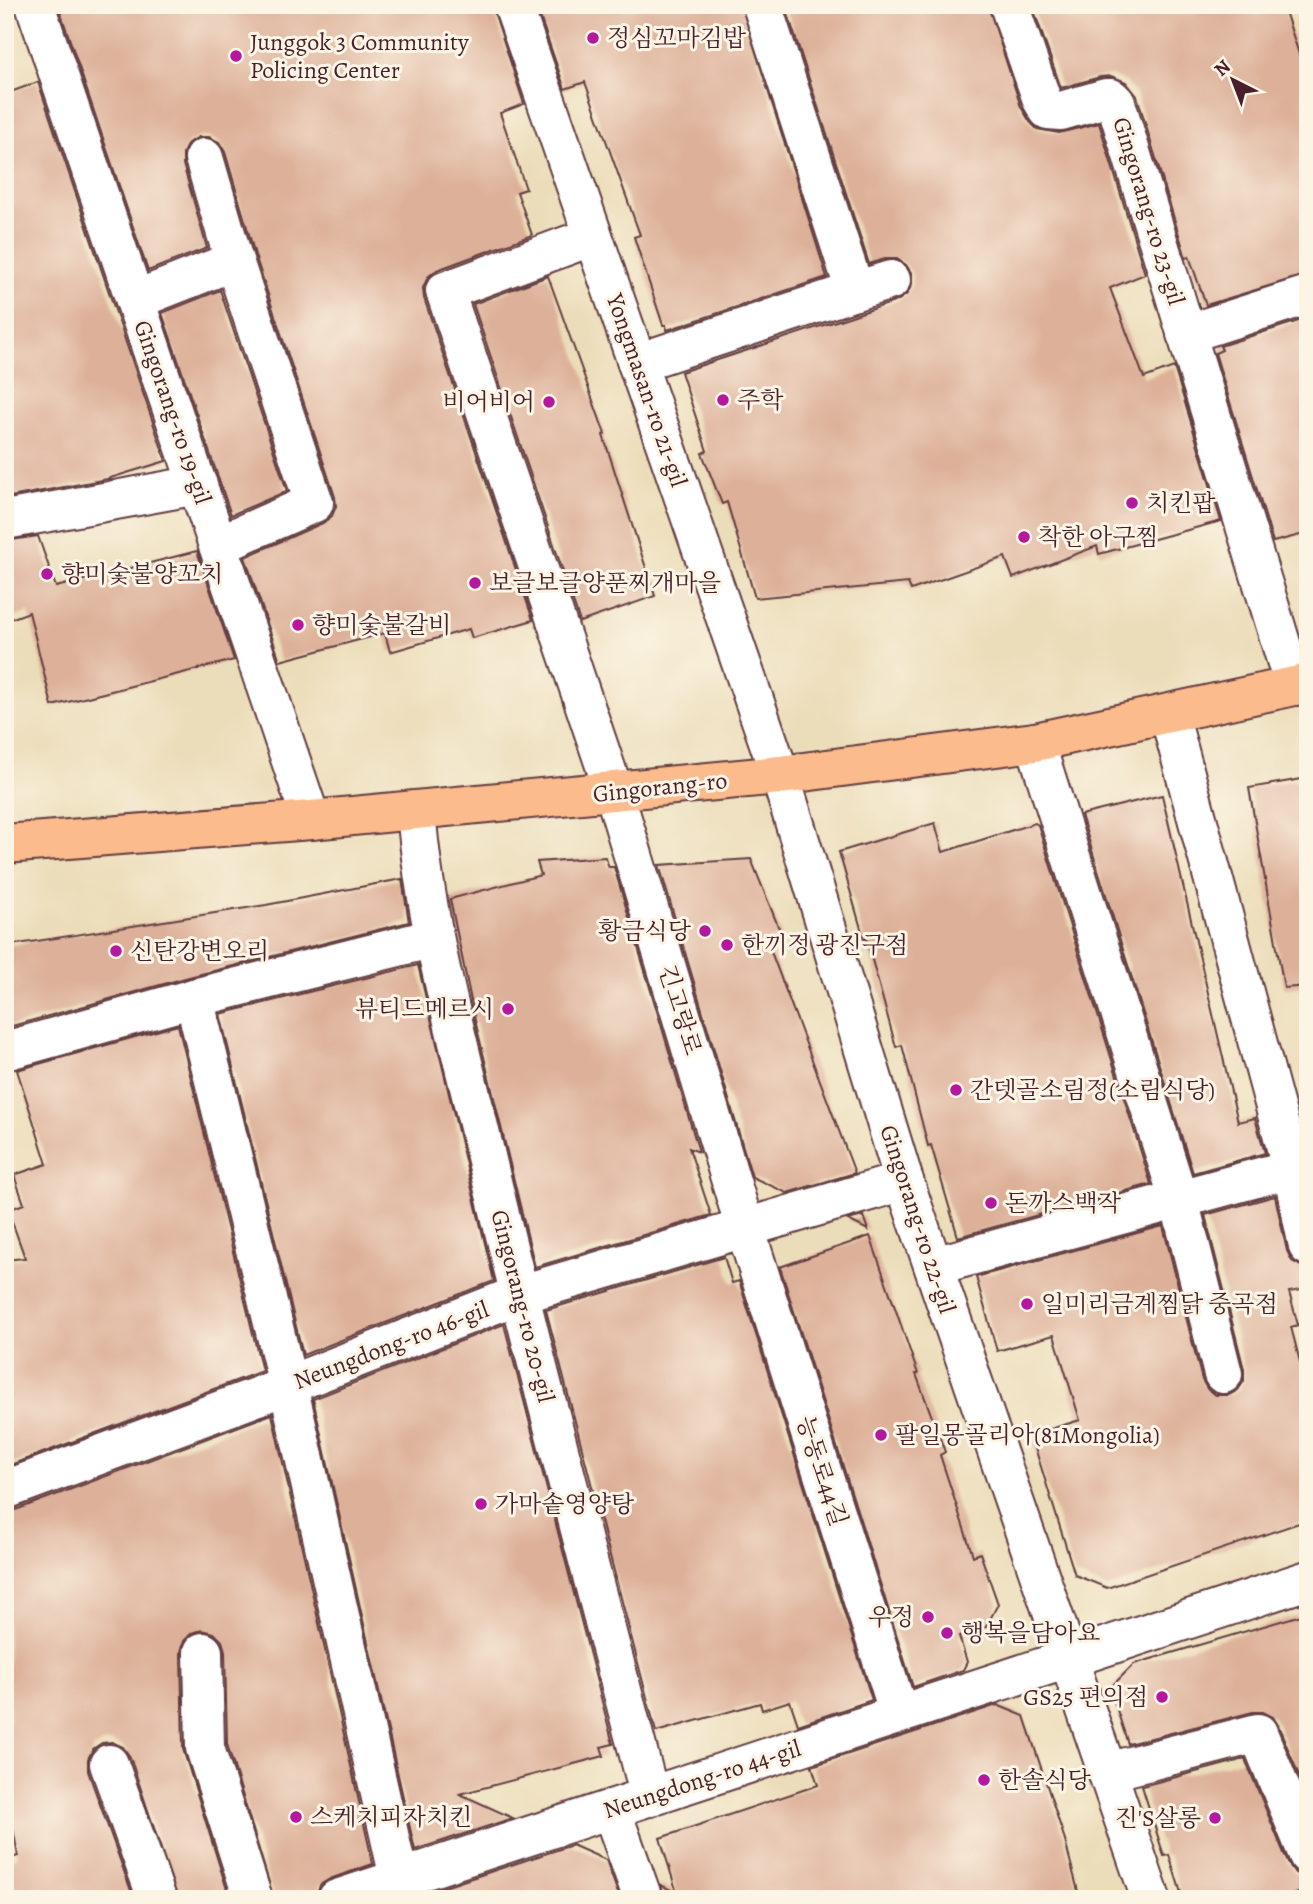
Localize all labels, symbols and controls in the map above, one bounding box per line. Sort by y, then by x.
place label: 정심꼬마김밥 [607,22,746,54]
place label: Junggok 3 Community Policing Center [250,26,469,86]
marker: 정심꼬마김밥 [585,30,601,46]
north arrow [1198,46,1268,116]
marker: Junggok 3 Community Policing Center [228,48,244,64]
text: N [1208,54,1236,82]
street label: Gingorang-ro 23-gil [1105,113,1193,309]
street label: Yongmasan-ro 21-gil [599,288,695,491]
street label: Gingorang-ro 19-gil [127,316,219,508]
place label: 주학 [737,384,784,416]
place label: 비어비어 [442,386,535,418]
marker: 주학 [715,392,731,408]
marker: 비어비어 [541,394,557,410]
place label: 치킨팝 [1146,487,1216,519]
marker: 치킨팝 [1124,495,1140,511]
place label: 착한 아구찜 [1038,521,1159,553]
marker: 착한 아구찜 [1016,529,1032,545]
place label: 향미숯불양꼬치 [61,558,223,590]
marker: 향미숯불양꼬치 [39,566,55,582]
place label: 보글보글양푼찌개마을 [489,567,721,599]
marker: 보글보글양푼찌개마을 [467,575,483,591]
place label: 향미숯불갈비 [312,609,451,641]
marker: 향미숯불갈비 [290,617,306,633]
street label: Gingorang-ro [591,764,729,810]
place label: 황금식당 [598,915,692,947]
marker: 황금식당 [697,923,713,939]
place label: 한끼정 광진구점 [741,929,908,961]
place label: 신탄강변오리 [130,935,269,967]
marker: 한끼정 광진구점 [719,937,735,953]
marker: 신탄강변오리 [108,943,124,959]
street label: 긴고랑로 [651,961,709,1059]
place label: 뷰티드메르시 [355,993,494,1025]
marker: 뷰티드메르시 [500,1001,516,1017]
place label: 간뎃골소림정(소림식당) [970,1074,1215,1106]
marker: 간뎃골소림정(소림식당) [948,1082,964,1098]
street label: Gingorang-ro 22-gil [872,1121,964,1317]
place label: 돈까스백작 [1005,1187,1122,1219]
marker: 돈까스백작 [983,1195,999,1211]
street label: Gingorang-ro 20-gil [484,1206,562,1406]
place label: 일미리금계찜닭 중곡점 [1041,1288,1278,1320]
street label: Neungdong-ro 46-gil [289,1293,493,1397]
marker: 일미리금계찜닭 중곡점 [1019,1296,1035,1312]
street label: 능동로44길 [789,1412,855,1530]
place label: 팔일몽골리아(81Mongolia) [895,1419,1160,1451]
marker: 팔일몽골리아(81Mongolia) [873,1427,889,1443]
place label: 가마솥영양탕 [495,1488,635,1520]
marker: 가마솥영양탕 [473,1496,489,1512]
place label: 우정 [868,1601,914,1633]
marker: 우정 [920,1609,936,1625]
place label: 행복을담아요 [961,1617,1100,1649]
marker: 행복을담아요 [939,1625,955,1641]
place label: GS25 편의점 [1023,1681,1148,1713]
marker: GS25 편의점 [1154,1689,1170,1705]
street label: Neungdong-ro 44-gil [599,1732,805,1826]
place label: 한솔식당 [998,1764,1092,1796]
marker: 한솔식당 [976,1772,992,1788]
place label: 스케치피자치킨 [310,1801,472,1833]
place label: 진'S살롱 [1115,1802,1201,1834]
marker: 스케치피자치킨 [288,1809,304,1825]
marker: 진'S살롱 [1207,1810,1223,1826]

